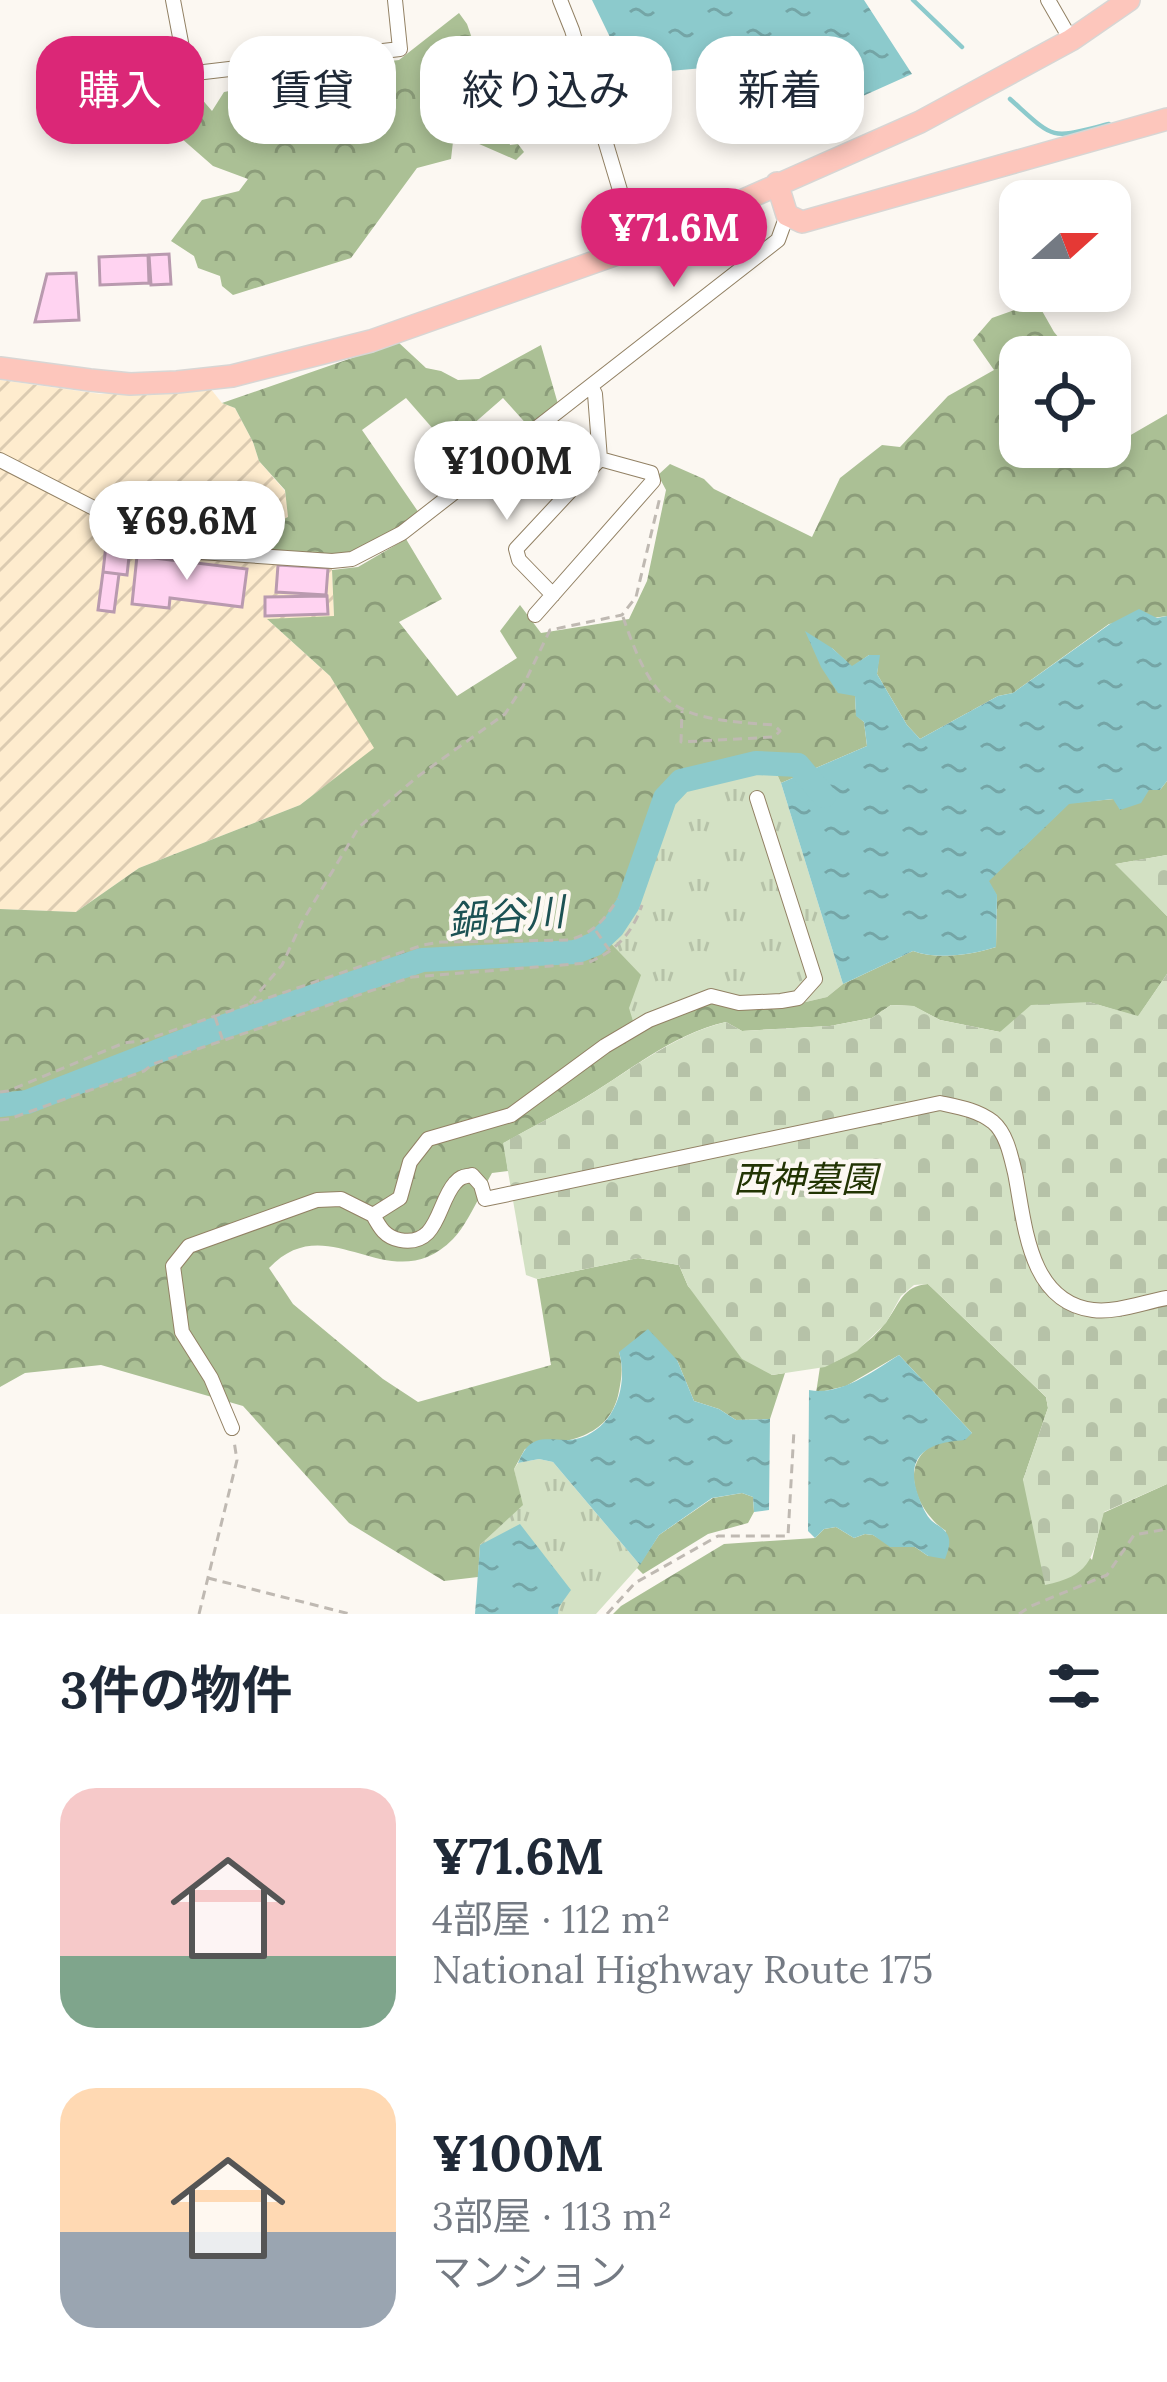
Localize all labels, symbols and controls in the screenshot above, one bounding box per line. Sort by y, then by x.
chip: 購入 [36,36,204,144]
chip: 賃貸 [228,36,396,144]
chip: 絞り込み [420,36,672,144]
chip: 新着 [696,36,864,144]
north arrow [999,180,1131,312]
map controls [999,180,1131,468]
pin: ¥71.6M [576,188,772,290]
text: ¥71.6M [608,202,740,252]
button: locate [999,336,1131,468]
pin: ¥100M [423,421,591,523]
text: ¥100M [441,435,573,485]
pin: ¥69.6M [89,481,285,583]
text: ¥69.6M [116,495,258,545]
water label: 鍋谷川 [446,886,570,946]
park label: 西神墓園 [733,1156,882,1202]
icon: filters [1041,1653,1107,1719]
text: 3件の物件 [60,1657,293,1722]
text: ¥71.6M [432,1823,604,1888]
icon: home [156,1836,300,1980]
text: 4部屋 · 112 m² [432,1894,671,1944]
text: National Highway Route 175 [432,1944,933,1994]
text: ¥100M [432,2120,604,2185]
icon: home [156,2136,300,2280]
text: 3部屋 · 113 m² [432,2191,672,2241]
text: マンション [432,2247,627,2297]

